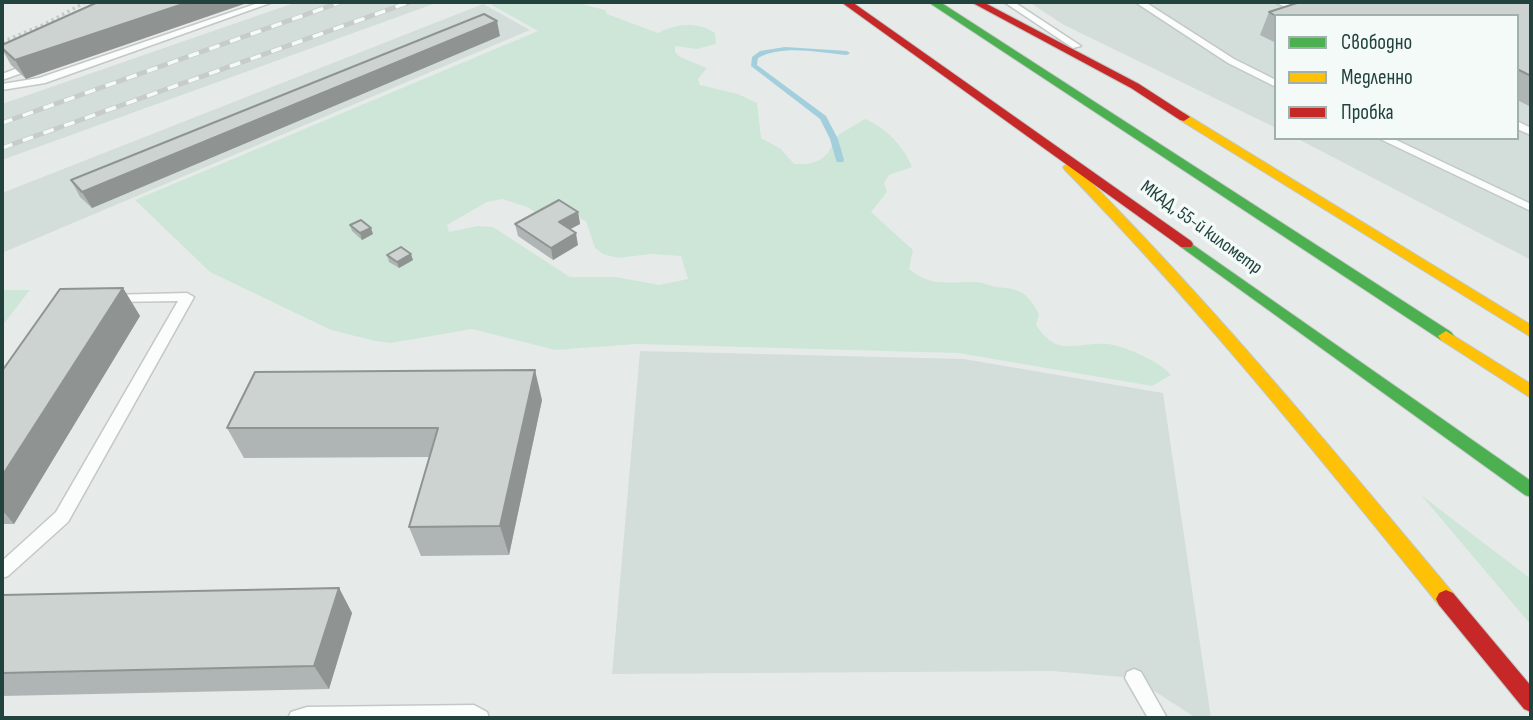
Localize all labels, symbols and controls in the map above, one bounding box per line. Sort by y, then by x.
legend [1274,14,1519,140]
text: Свободно [1341,30,1412,55]
text: Медленно [1341,65,1413,90]
text: Пробка [1341,100,1394,125]
street label: МКАД, 55-й километр [1136,176,1266,280]

